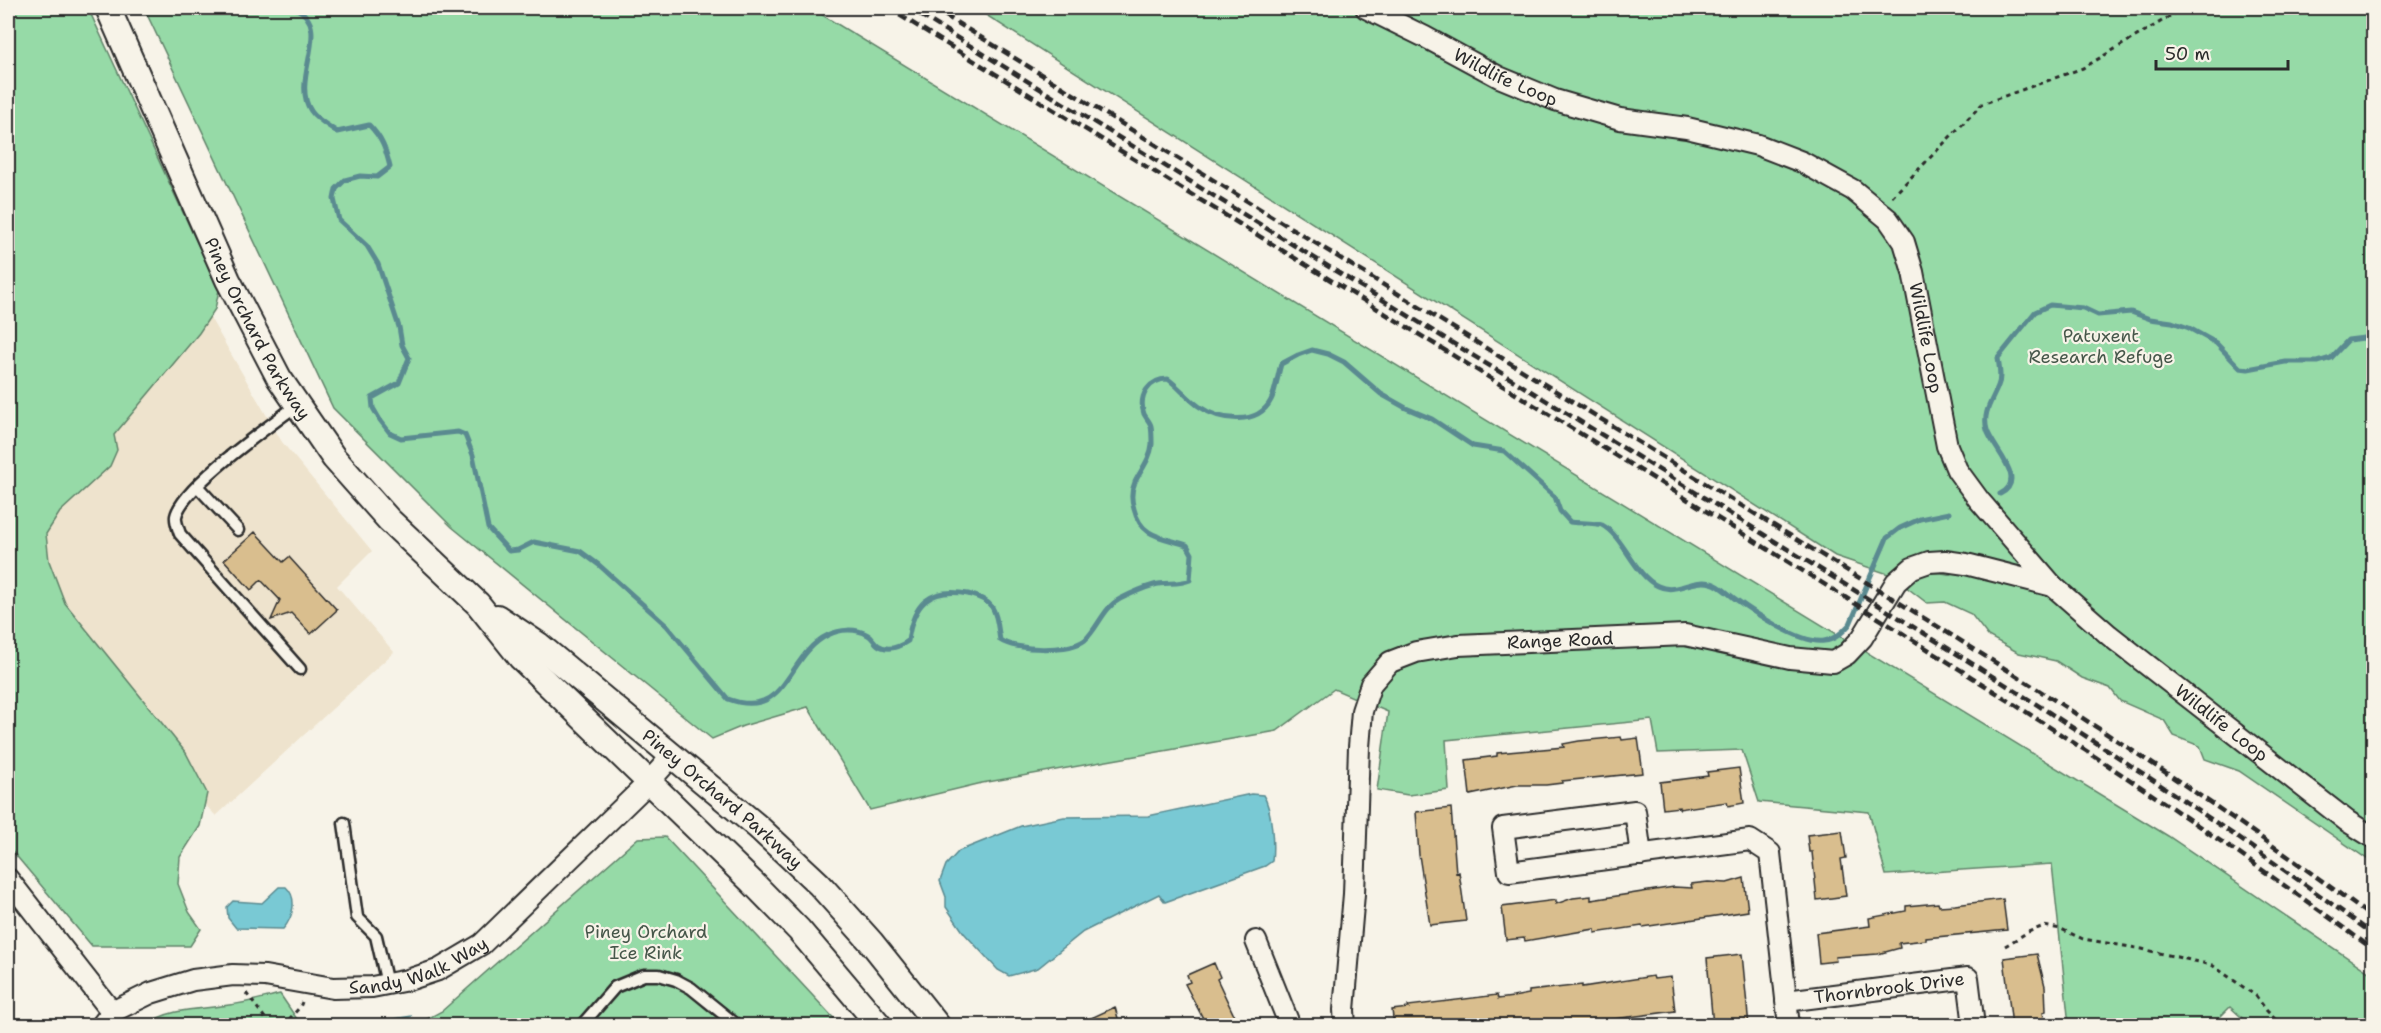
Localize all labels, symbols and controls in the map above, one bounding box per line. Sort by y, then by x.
scale bar [2156,33,2288,71]
text: 50 m [2165,42,2210,66]
street label: Wildlife Loop [1449,43,1561,112]
street label: Piney Orchard Parkway [199,234,316,425]
street label: Wildlife Loop [1903,280,1948,395]
park label: Patuxent Research Refuge [2029,324,2173,369]
street label: Range Road [1506,626,1614,655]
street label: Wildlife Loop [2170,679,2273,767]
street label: Piney Orchard Parkway [637,724,808,875]
park label: Piney Orchard Ice Rink [585,920,707,965]
street label: Sandy Walk Way [349,931,492,1000]
street label: Thornbrook Drive [1813,967,1966,1009]

